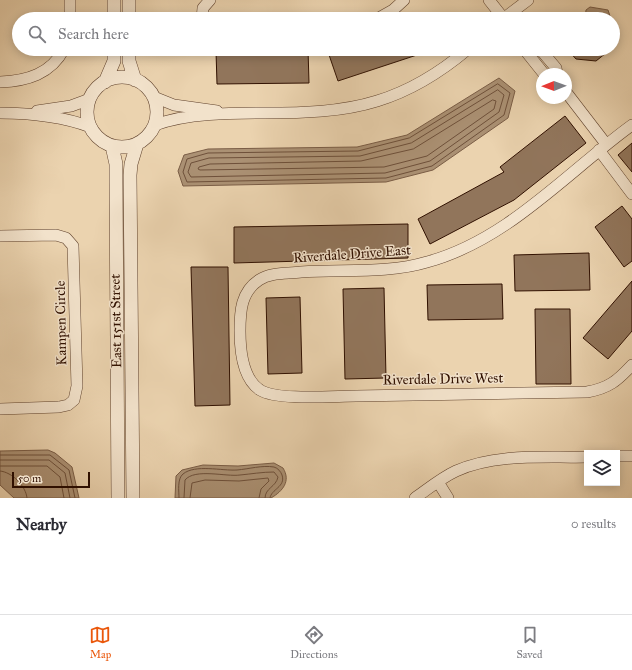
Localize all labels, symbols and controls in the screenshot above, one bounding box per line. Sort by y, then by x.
search box [12,12,620,56]
icon: search [26,23,48,45]
text: Search here [58,25,129,43]
north arrow [536,68,572,104]
street label: Riverdale Drive East [293,241,411,267]
street label: East 151st Street [107,274,125,368]
street label: Kampen Circle [52,280,70,366]
street label: Riverdale Drive West [383,369,503,389]
map controls [584,450,620,486]
button: layers [584,450,620,486]
scale bar [12,470,90,489]
text: 50 m [18,472,41,485]
text: Nearby [16,514,67,535]
text: 0 results [571,516,616,532]
tab: Map [89,624,111,661]
tab: Directions [290,624,338,661]
tab: Saved [516,624,543,661]

